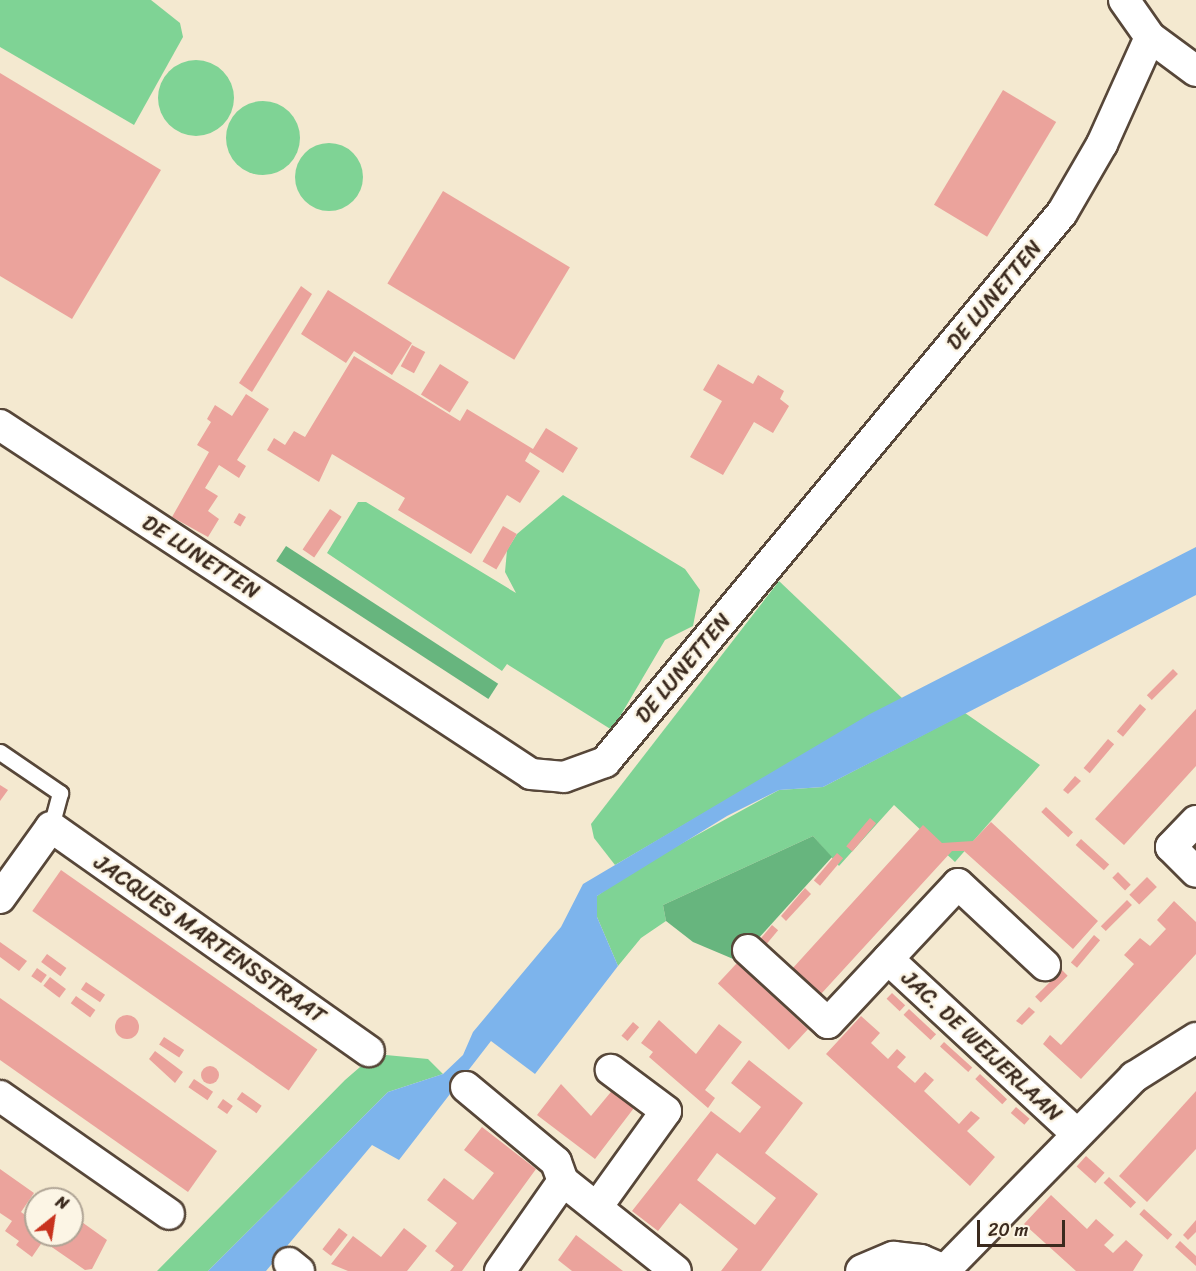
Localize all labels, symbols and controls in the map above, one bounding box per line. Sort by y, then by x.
street label: DE LUNETTEN [941,235,1047,355]
street label: DE LUNETTEN [137,509,265,605]
street label: DE LUNETTEN [630,608,736,728]
street label: JACQUES MARTENSSTRAAT [90,850,330,1028]
street label: JAC. DE WEIJERLAAN [897,965,1067,1127]
north arrow [24,1187,84,1247]
text: N [50,1187,74,1218]
scale bar [980,1208,1068,1246]
text: 20 m [988,1214,1028,1246]

